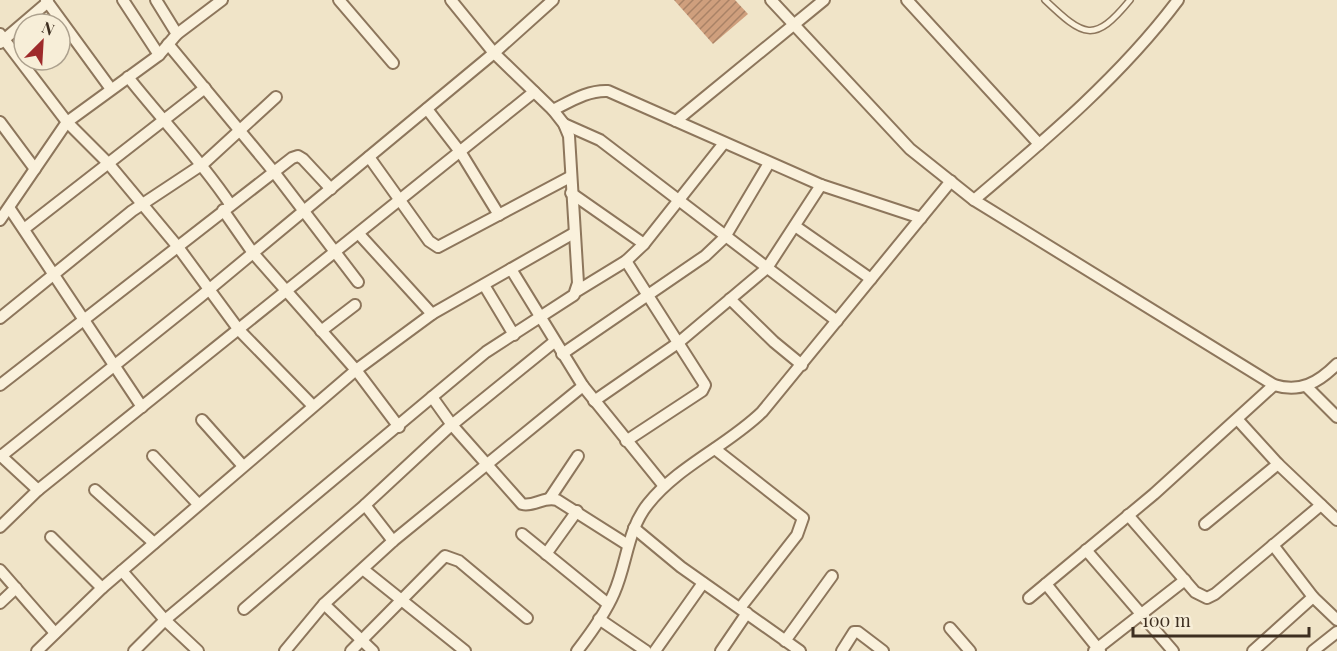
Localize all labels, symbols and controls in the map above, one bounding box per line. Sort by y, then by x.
north arrow [12,12,72,72]
text: N [39,16,58,40]
scale bar [1133,600,1308,638]
text: 100 m [1142,608,1191,632]

